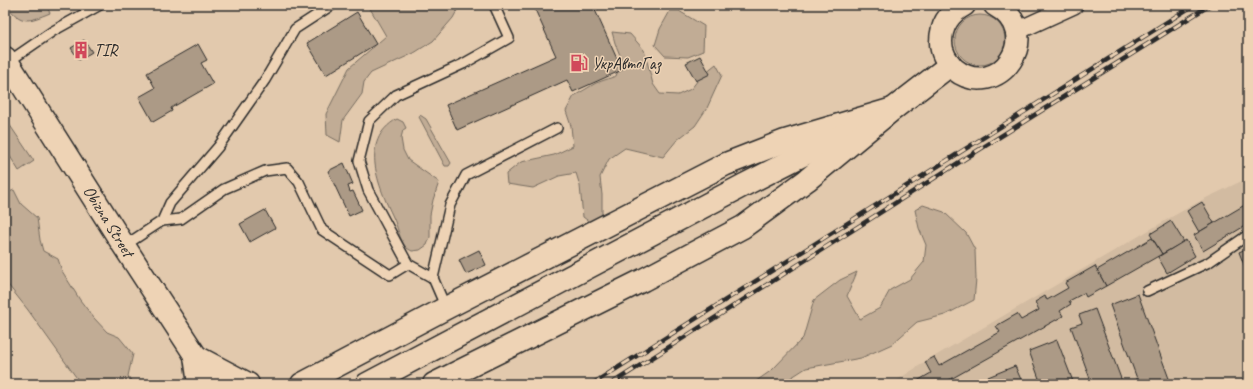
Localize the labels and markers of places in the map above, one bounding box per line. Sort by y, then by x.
building icon: TIR [71,40,91,60]
place label: TIR [94,40,119,61]
fuel station icon: УкрАвтоГаз [569,53,589,73]
place label: УкрАвтоГаз [592,53,663,75]

